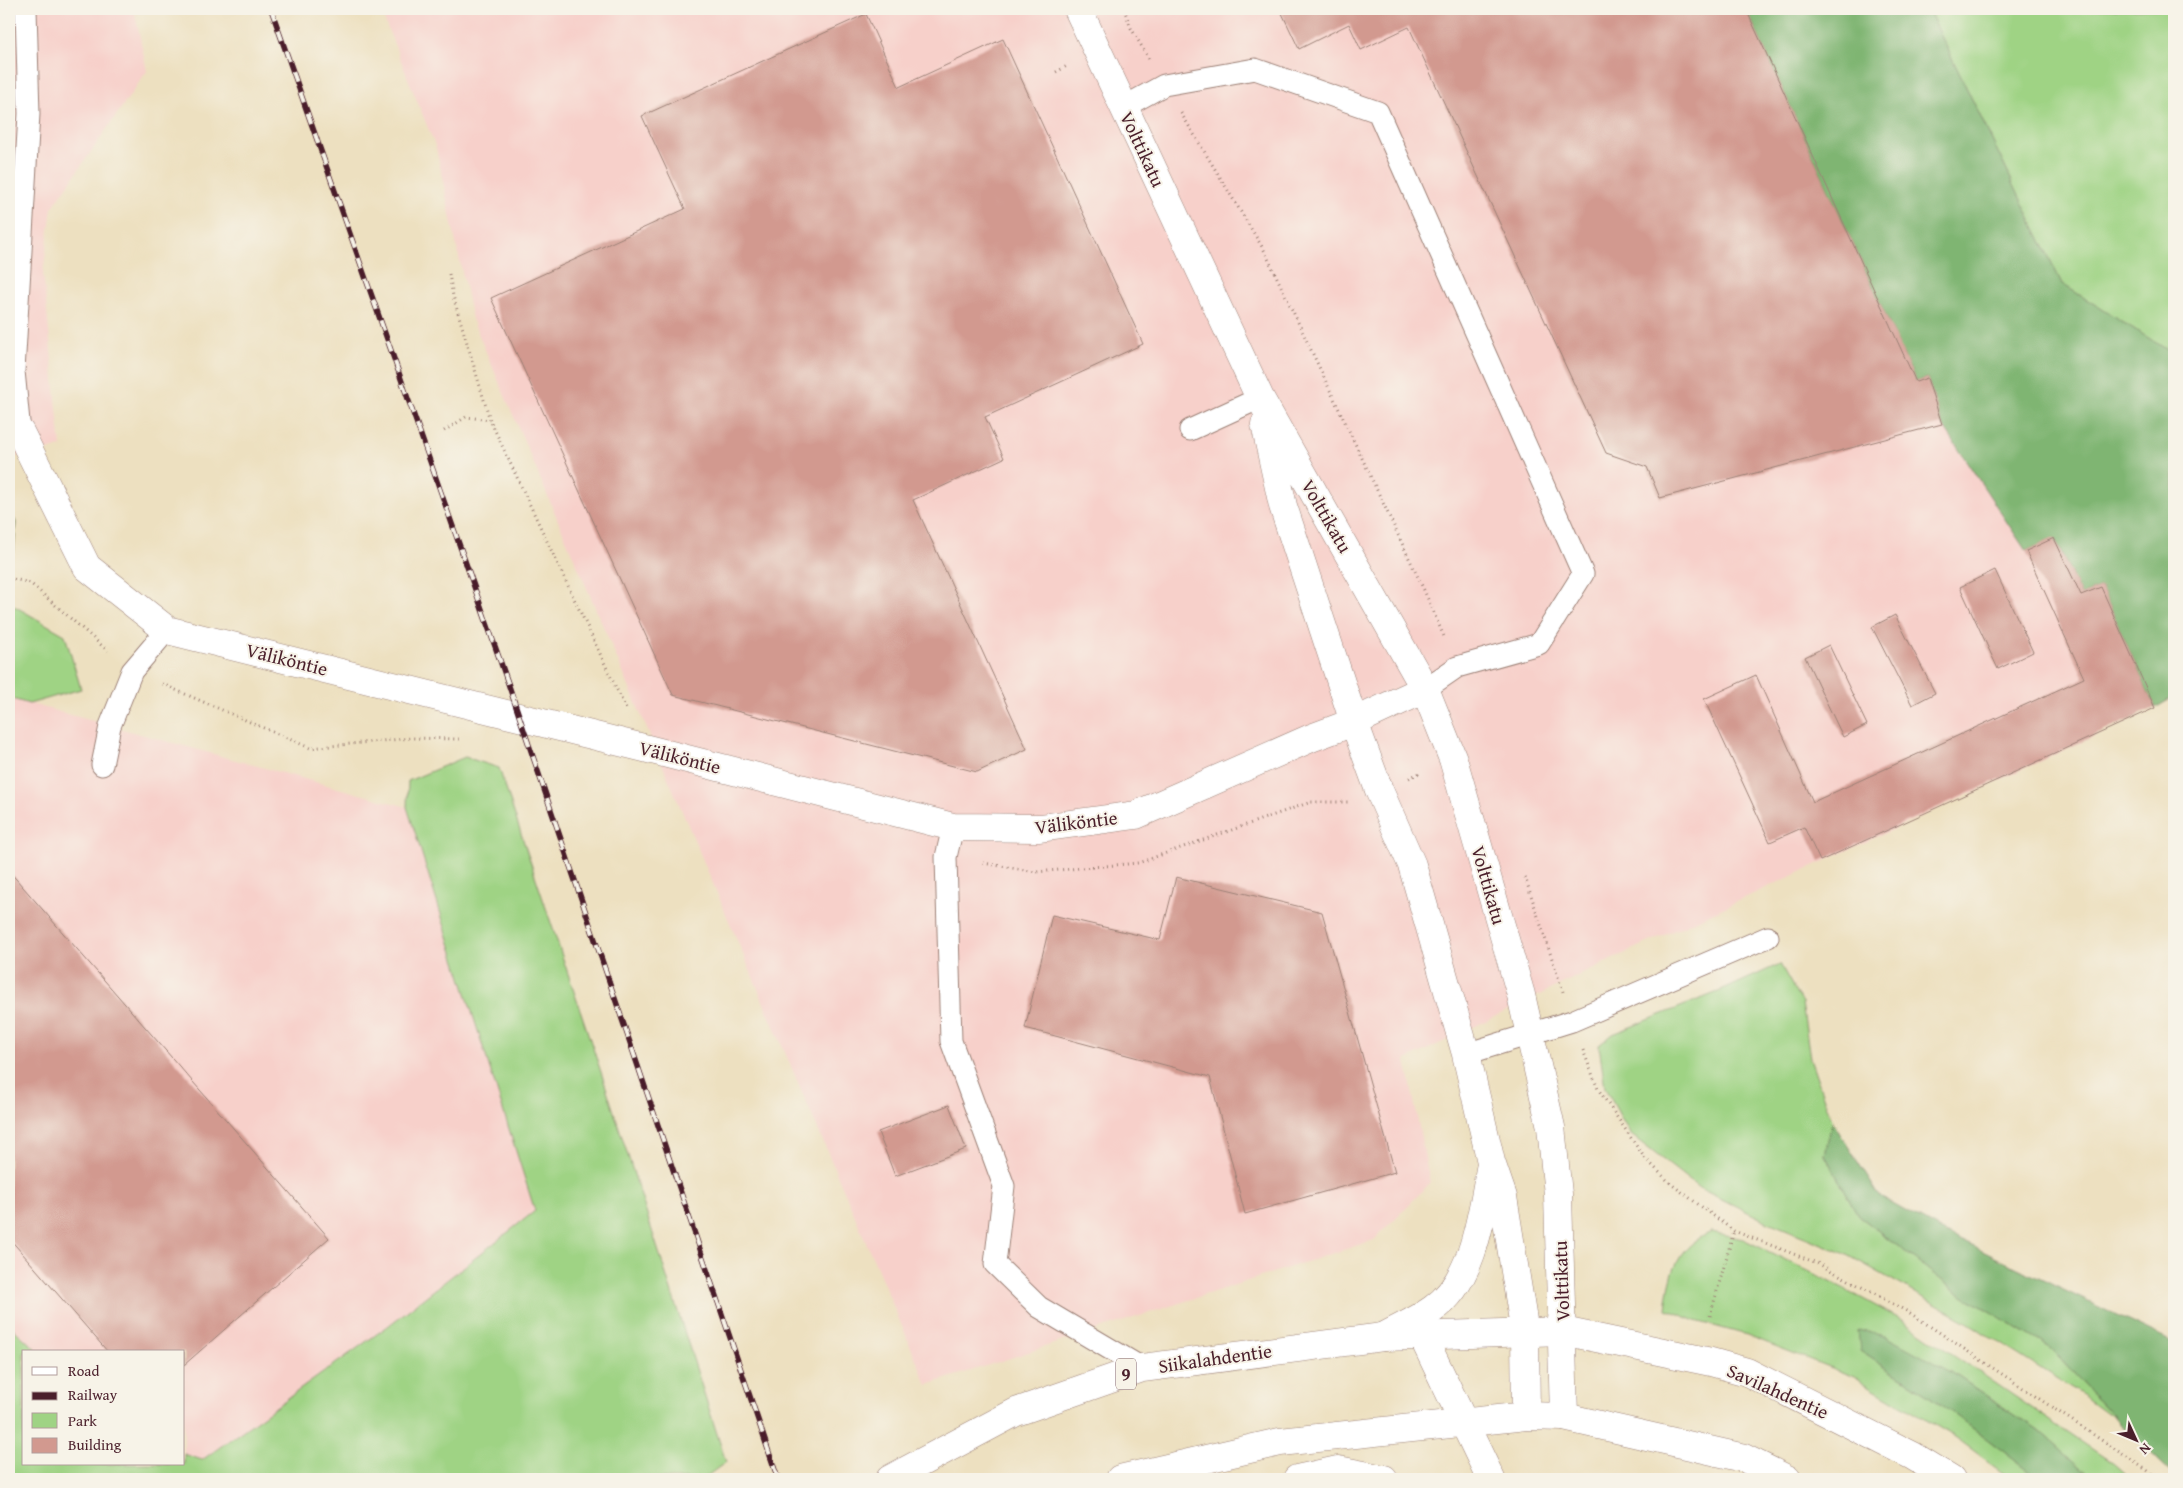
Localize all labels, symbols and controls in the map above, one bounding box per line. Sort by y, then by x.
street label: Volttikatu [1113,107,1173,192]
street label: Volttikatu [1295,474,1360,559]
street label: Väliköntie [243,635,331,683]
street label: Väliköntie [636,733,724,781]
street label: Väliköntie [1033,803,1119,841]
street label: Volttikatu [1464,842,1514,928]
street label: Volttikatu [1546,1239,1576,1322]
street label: Siikalahdentie [1156,1336,1274,1380]
legend [22,1350,185,1466]
street label: Savilahdentie [1723,1356,1833,1426]
road number: 9 [1116,1358,1136,1390]
text: Road [68,1360,99,1381]
text: Railway [68,1384,118,1405]
text: Park [68,1410,97,1431]
north arrow [2110,1416,2160,1466]
text: Building [68,1434,122,1455]
text: N [2134,1439,2156,1460]

